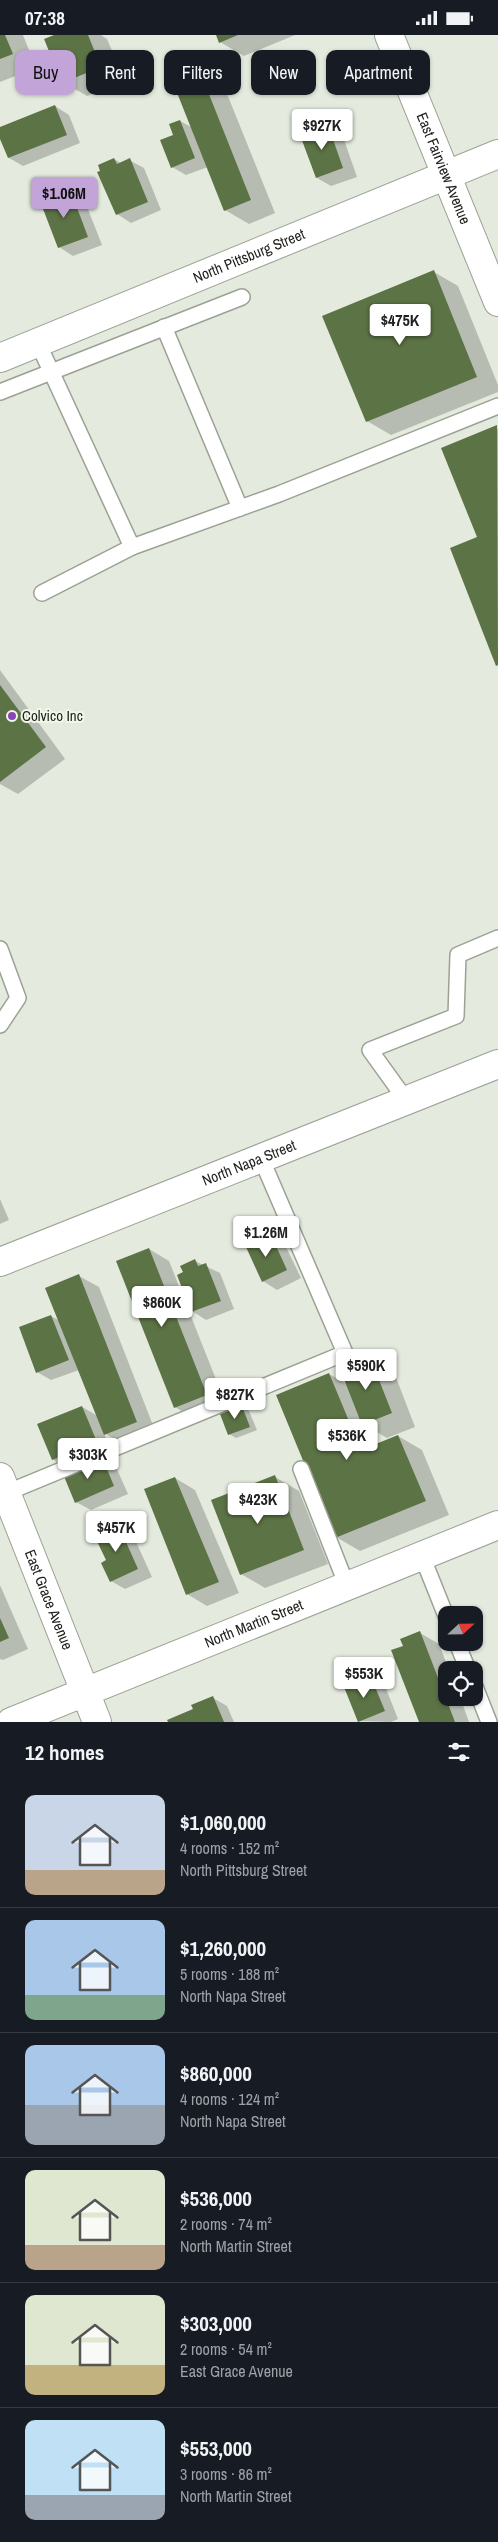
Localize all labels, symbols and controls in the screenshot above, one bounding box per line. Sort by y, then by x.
text: 07:38 [25,5,65,31]
chip: Buy [15,50,76,95]
chip: Rent [86,50,154,95]
chip: Filters [164,50,241,95]
chip: New [251,50,316,95]
chip: Apartment [326,50,430,95]
pin: $927K [287,109,357,151]
street label: East Fairview Avenue [412,109,476,227]
text: $927K [303,114,341,136]
pin: $1.06M [23,177,105,219]
text: $1.06M [42,182,86,204]
street label: North Pittsburg Street [190,223,308,288]
pin: $475K [365,303,435,346]
text: $475K [381,309,419,331]
place label: Colvico Inc [22,705,83,726]
marker: Colvico Inc [6,710,18,722]
street label: North Napa Street [199,1134,299,1191]
pin: $1.26M [225,1215,307,1258]
text: $1.26M [244,1221,288,1243]
pin: $860K [127,1285,197,1328]
text: $860K [143,1291,181,1313]
pin: $590K [331,1349,401,1391]
text: $590K [347,1354,385,1376]
pin: $827K [200,1377,270,1420]
text: $827K [216,1383,254,1405]
pin: $536K [312,1419,382,1461]
text: $536K [328,1424,366,1446]
pin: $303K [53,1437,123,1480]
text: $303K [69,1443,107,1465]
pin: $423K [223,1483,293,1525]
text: $423K [239,1488,277,1510]
pin: $457K [81,1511,151,1553]
text: $457K [97,1516,135,1538]
street label: East Grace Avenue [20,1546,78,1653]
street label: North Martin Street [201,1594,307,1653]
north arrow [438,1606,482,1651]
map controls [438,1606,483,1706]
pin: $553K [329,1657,399,1699]
button: locate [438,1661,483,1706]
text: $553K [345,1662,383,1684]
text: 12 homes [25,1738,104,1767]
icon: filters [445,1738,473,1766]
text: $1,060,000 [180,1808,266,1837]
icon: home [65,1815,125,1875]
text: 4 rooms · 152 m² [180,1837,279,1859]
text: North Pittsburg Street [180,1859,307,1881]
text: $1,260,000 [180,1934,266,1963]
icon: home [65,1940,125,2000]
text: 5 rooms · 188 m² [180,1963,279,1985]
text: North Napa Street [180,1985,286,2007]
text: $860,000 [180,2059,252,2088]
icon: home [65,2065,125,2125]
text: 4 rooms · 124 m² [180,2088,279,2110]
text: North Napa Street [180,2110,286,2132]
text: $536,000 [180,2184,252,2213]
icon: home [65,2190,125,2250]
text: 2 rooms · 74 m² [180,2213,272,2235]
text: North Martin Street [180,2235,292,2257]
text: $303,000 [180,2309,252,2338]
icon: home [65,2315,125,2375]
text: 2 rooms · 54 m² [180,2338,272,2360]
text: East Grace Avenue [180,2360,293,2382]
text: $553,000 [180,2434,252,2463]
icon: home [65,2440,125,2500]
text: 3 rooms · 86 m² [180,2463,272,2485]
text: North Martin Street [180,2485,292,2507]

